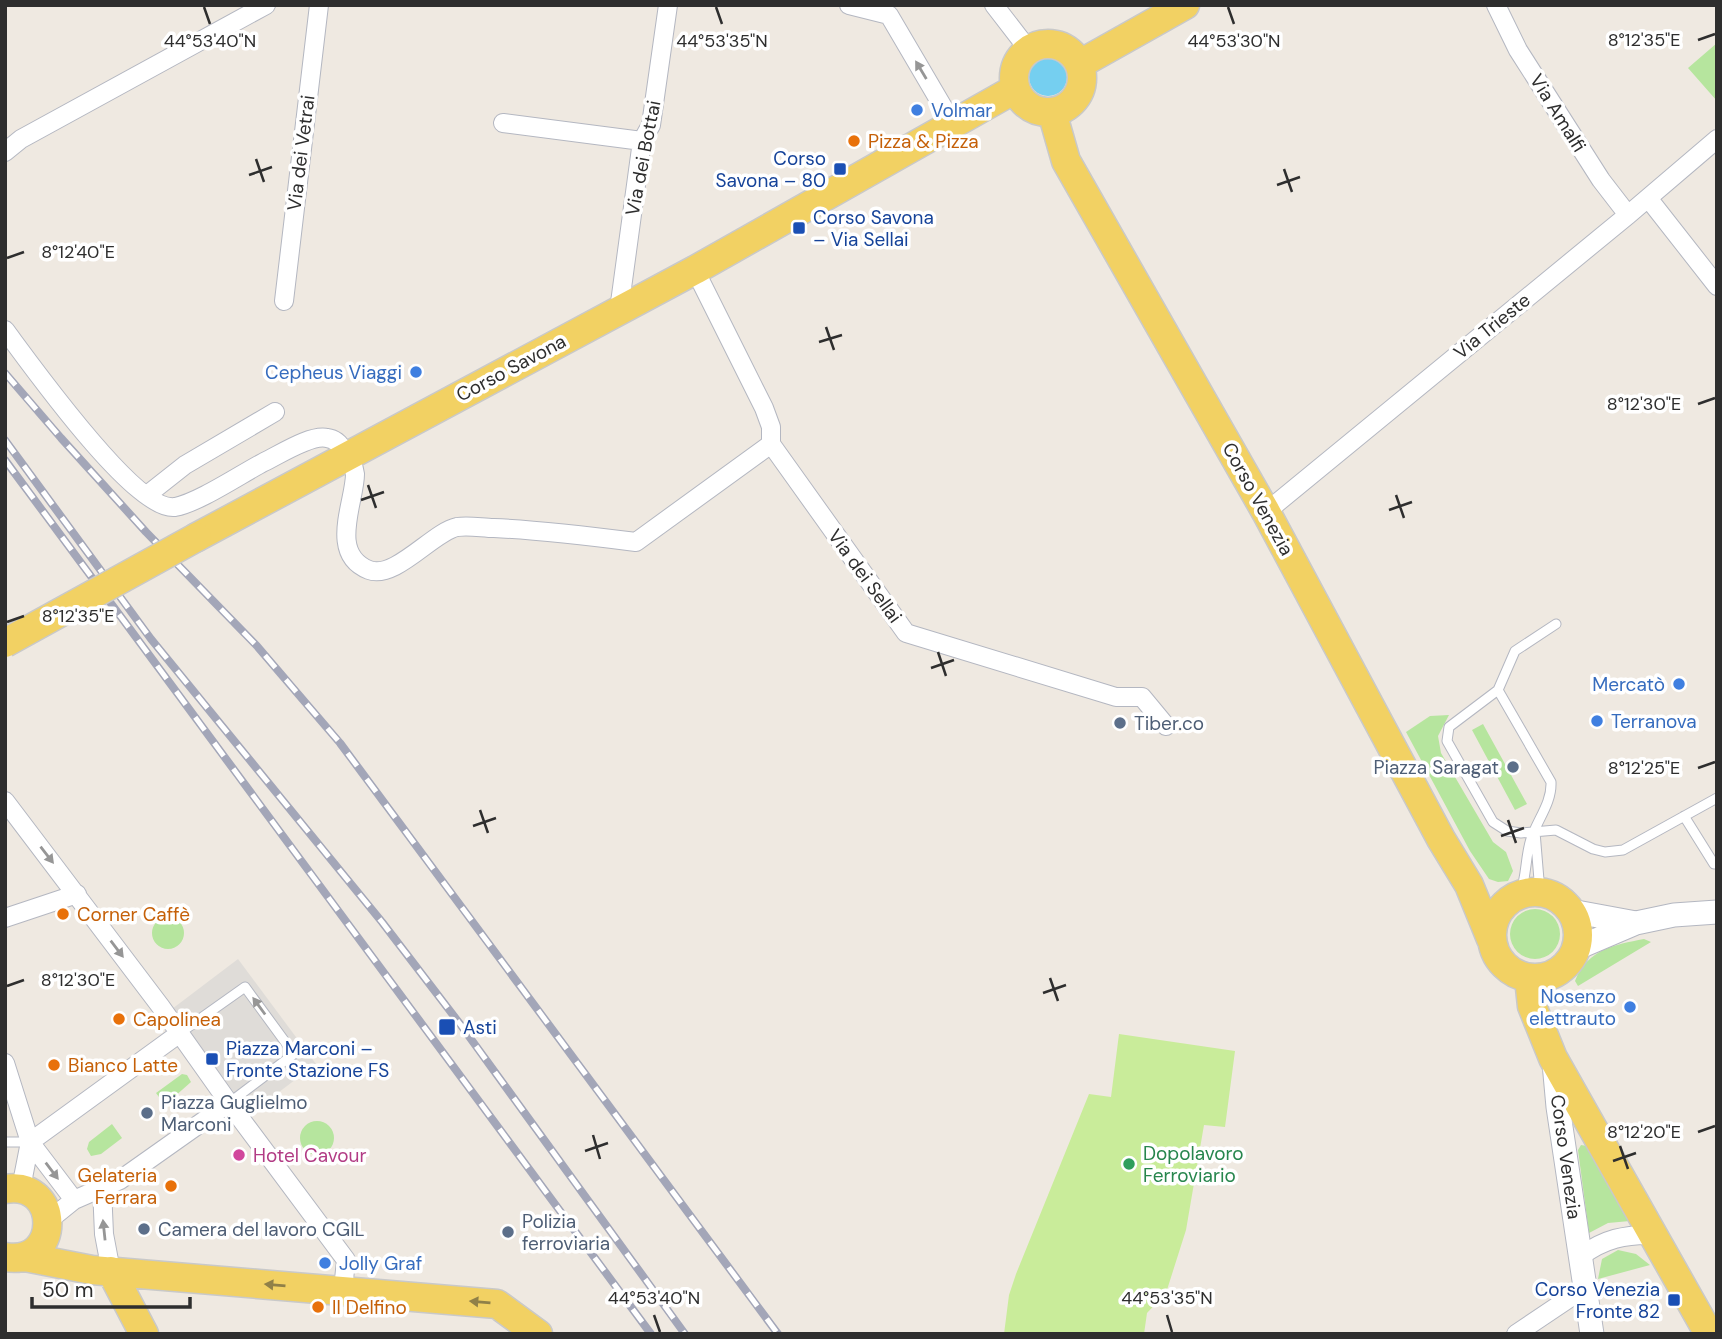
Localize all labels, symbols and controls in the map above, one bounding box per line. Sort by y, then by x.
text: 8°12'35"E [1608,28,1680,52]
text: 44°53'40"N [164,29,256,53]
text: 44°53'35"N [676,29,768,53]
text: 44°53'30"N [1187,29,1281,53]
one-way arrow [915,60,927,79]
street label: Via Amalfi [1524,69,1592,157]
street label: Via dei Vetrai [282,94,320,212]
street label: Via dei Bottai [620,98,666,218]
place label: Volmar [931,98,992,123]
marker: Volmar [909,102,925,118]
place label: Pizza & Pizza [868,129,979,154]
marker: Pizza & Pizza [846,133,862,149]
place label: Corso Savona – 80 [716,146,826,193]
marker: Corso Savona – 80 [832,161,848,177]
place label: Corso Savona – Via Sellai [813,205,934,252]
marker: Corso Savona – Via Sellai [791,220,807,236]
text: 8°12'40"E [41,240,115,264]
street label: Via Trieste [1448,287,1536,365]
street label: Corso Savona [452,329,570,407]
place label: Cepheus Viaggi [265,360,402,385]
marker: Cepheus Viaggi [408,364,424,380]
text: 8°12'30"E [1607,392,1681,416]
street label: Corso Venezia [1217,438,1299,560]
street label: Via dei Sellai [823,524,907,628]
text: 8°12'35"E [42,604,114,628]
place label: Mercatò [1592,672,1665,697]
marker: Mercatò [1671,676,1687,692]
place label: Terranova [1611,709,1697,734]
place label: Tiber.co [1134,711,1204,736]
marker: Terranova [1589,713,1605,729]
marker: Tiber.co [1112,715,1128,731]
place label: Piazza Saragat [1373,755,1499,780]
text: 8°12'25"E [1608,756,1680,780]
marker: Piazza Saragat [1505,759,1521,775]
one-way arrow [39,846,53,864]
place label: Corner Caffè [77,902,190,927]
marker: Corner Caffè [55,906,71,922]
one-way arrow [110,939,124,958]
text: 8°12'30"E [41,968,115,992]
place label: Nosenzo elettrauto [1529,984,1616,1031]
one-way arrow [252,997,266,1015]
marker: Nosenzo elettrauto [1622,999,1638,1015]
place label: Capolinea [133,1007,221,1032]
marker: Capolinea [111,1011,127,1027]
place label: Asti [463,1015,497,1040]
marker: Asti [437,1017,457,1037]
place label: Piazza Marconi – Fronte Stazione FS [226,1036,389,1083]
marker: Piazza Marconi – Fronte Stazione FS [204,1051,220,1067]
place label: Bianco Latte [68,1053,178,1078]
marker: Bianco Latte [46,1057,62,1073]
place label: Piazza Guglielmo Marconi [161,1090,308,1137]
street label: Corso Venezia [1545,1093,1587,1221]
marker: Piazza Guglielmo Marconi [139,1105,155,1121]
text: 8°12'20"E [1607,1120,1681,1144]
place label: Dopolavoro Ferroviario [1143,1141,1243,1188]
place label: Hotel Cavour [253,1143,366,1168]
marker: Hotel Cavour [231,1147,247,1163]
marker: Dopolavoro Ferroviario [1121,1156,1137,1172]
one-way arrow [44,1162,58,1180]
place label: Gelateria Ferrara [78,1163,157,1210]
marker: Gelateria Ferrara [163,1178,179,1194]
place label: Polizia ferroviaria [522,1209,610,1256]
place label: Camera del lavoro CGIL [158,1217,365,1242]
one-way arrow [98,1219,109,1241]
marker: Camera del lavoro CGIL [136,1221,152,1237]
marker: Polizia ferroviaria [500,1224,516,1240]
place label: Jolly Graf [339,1251,422,1276]
marker: Jolly Graf [317,1255,333,1271]
scale bar [32,1266,189,1310]
text: 50 m [42,1276,93,1304]
place label: Corso Venezia Fronte 82 [1535,1277,1660,1324]
one-way arrow [264,1279,286,1290]
text: 44°53'40"N [608,1286,700,1310]
text: 44°53'35"N [1121,1286,1213,1310]
marker: Corso Venezia Fronte 82 [1666,1292,1682,1308]
place label: Il Delfino [332,1295,407,1320]
one-way arrow [469,1296,491,1307]
marker: Il Delfino [310,1299,326,1315]

